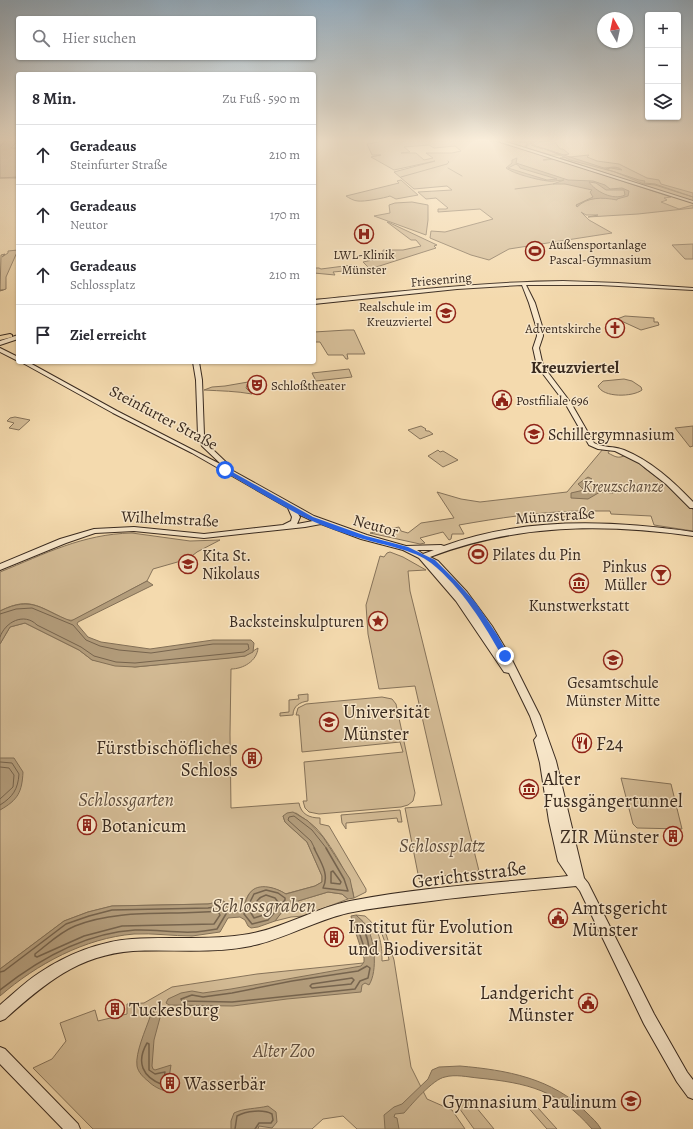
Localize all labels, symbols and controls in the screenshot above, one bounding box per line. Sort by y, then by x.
north arrow [597,12,633,48]
map controls [645,12,681,120]
button: + [645,12,681,48]
search box [16,16,316,60]
icon: search [30,27,52,49]
text: Hier suchen [62,28,136,48]
button: − [645,48,681,84]
button: layers [645,84,681,120]
text: 8 Min. [32,87,77,110]
text: Zu Fuß · 590 m [222,90,300,107]
text: Geradeaus [70,136,136,156]
icon: ahead [32,144,54,166]
text: 210 m [269,146,300,163]
text: Steinfurter Straße [70,156,167,173]
text: Geradeaus [70,196,136,216]
icon: ahead [32,204,54,226]
text: 170 m [270,206,300,223]
text: Neutor [70,216,108,233]
hospital icon: LWL-Klinik Münster [353,223,375,245]
place label: Außensportanlage Pascal-Gymnasium [548,236,652,268]
sports icon: Außensportanlage Pascal-Gymnasium [524,240,546,262]
place label: LWL-Klinik Münster [333,246,395,278]
text: Geradeaus [70,256,136,276]
icon: ahead [32,264,54,286]
text: 210 m [269,266,300,283]
street label: Friesenring [410,268,473,291]
text: Schlossplatz [70,276,136,293]
place label: Realschule im Kreuzviertel [359,298,432,330]
school or university icon: Realschule im Kreuzviertel [435,302,457,324]
church icon: Adventskirche [604,317,626,339]
place label: Adventskirche [524,320,601,337]
icon: arrive [32,324,54,346]
text: Ziel erreicht [70,325,146,345]
district label: Kreuzviertel [531,356,620,379]
theatre icon: Schloßtheater [246,374,268,396]
place label: Schloßtheater [271,377,346,394]
street label: Steinfurter Straße [105,380,222,456]
public building icon: Postfiliale 696 [491,389,513,411]
place label: Postfiliale 696 [516,392,589,409]
school or university icon: Schillergymnasium [523,423,545,445]
place label: Schillergymnasium [548,424,675,446]
route start [216,461,234,479]
park label: Kreuzschanze [582,476,664,498]
street label: Münzstraße [515,502,596,530]
street label: Wilhelmstraße [120,505,219,533]
street label: Neutor [350,509,401,543]
sports icon: Pilates du Pin [467,543,489,565]
place label: Pilates du Pin [492,544,581,566]
place label: Kita St. Nikolaus [202,545,260,585]
school or university icon: Kita St. Nikolaus [177,553,199,575]
place label: Pinkus Müller [602,556,647,596]
bar icon: Pinkus Müller [650,564,672,586]
museum icon: Kunstwerkstatt [568,572,590,594]
place label: Kunstwerkstatt [529,595,629,617]
place icon: Backsteinskulpturen [367,610,389,632]
place label: Backsteinskulpturen [229,611,364,633]
route end [496,647,514,665]
school or university icon: Gesamtschule Münster Mitte [602,649,624,671]
place label: Gesamtschule Münster Mitte [566,672,660,712]
place label: Universität Münster [343,699,430,747]
school or university icon: Universität Münster [318,711,340,733]
place label: F24 [596,731,624,757]
restaurant icon: F24 [571,732,593,754]
place label: Fürstbischöfliches Schloss [96,735,238,783]
building icon: Fürstbischöfliches Schloss [241,747,263,769]
place label: Alter Fussgängertunnel [542,766,683,814]
museum icon: Alter Fussgängertunnel [518,778,540,800]
park label: Schlossgarten [78,787,174,813]
place label: Botanicum [101,813,187,839]
building icon: Botanicum [76,814,98,836]
place label: ZIR Münster [560,824,659,850]
building icon: ZIR Münster [662,825,684,847]
park label: Schlossplatz [399,833,485,859]
street label: Gerichtsstraße [410,855,528,895]
water label: Schlossgraben [212,892,316,919]
place label: Amtsgericht Münster [571,895,668,943]
public building icon: Amtsgericht Münster [547,907,569,929]
place label: Institut für Evolution und Biodiversität [348,914,513,962]
building icon: Institut für Evolution und Biodiversität [323,926,345,948]
place label: Landgericht Münster [480,980,574,1028]
public building icon: Landgericht Münster [577,992,599,1014]
place label: Tuckesburg [129,997,220,1023]
building icon: Tuckesburg [104,998,126,1020]
park label: Alter Zoo [252,1038,315,1064]
place label: Wasserbär [183,1071,266,1097]
building icon: Wasserbär [159,1072,181,1094]
place label: Gymnasium Paulinum [443,1089,617,1115]
school or university icon: Gymnasium Paulinum [620,1090,642,1112]

